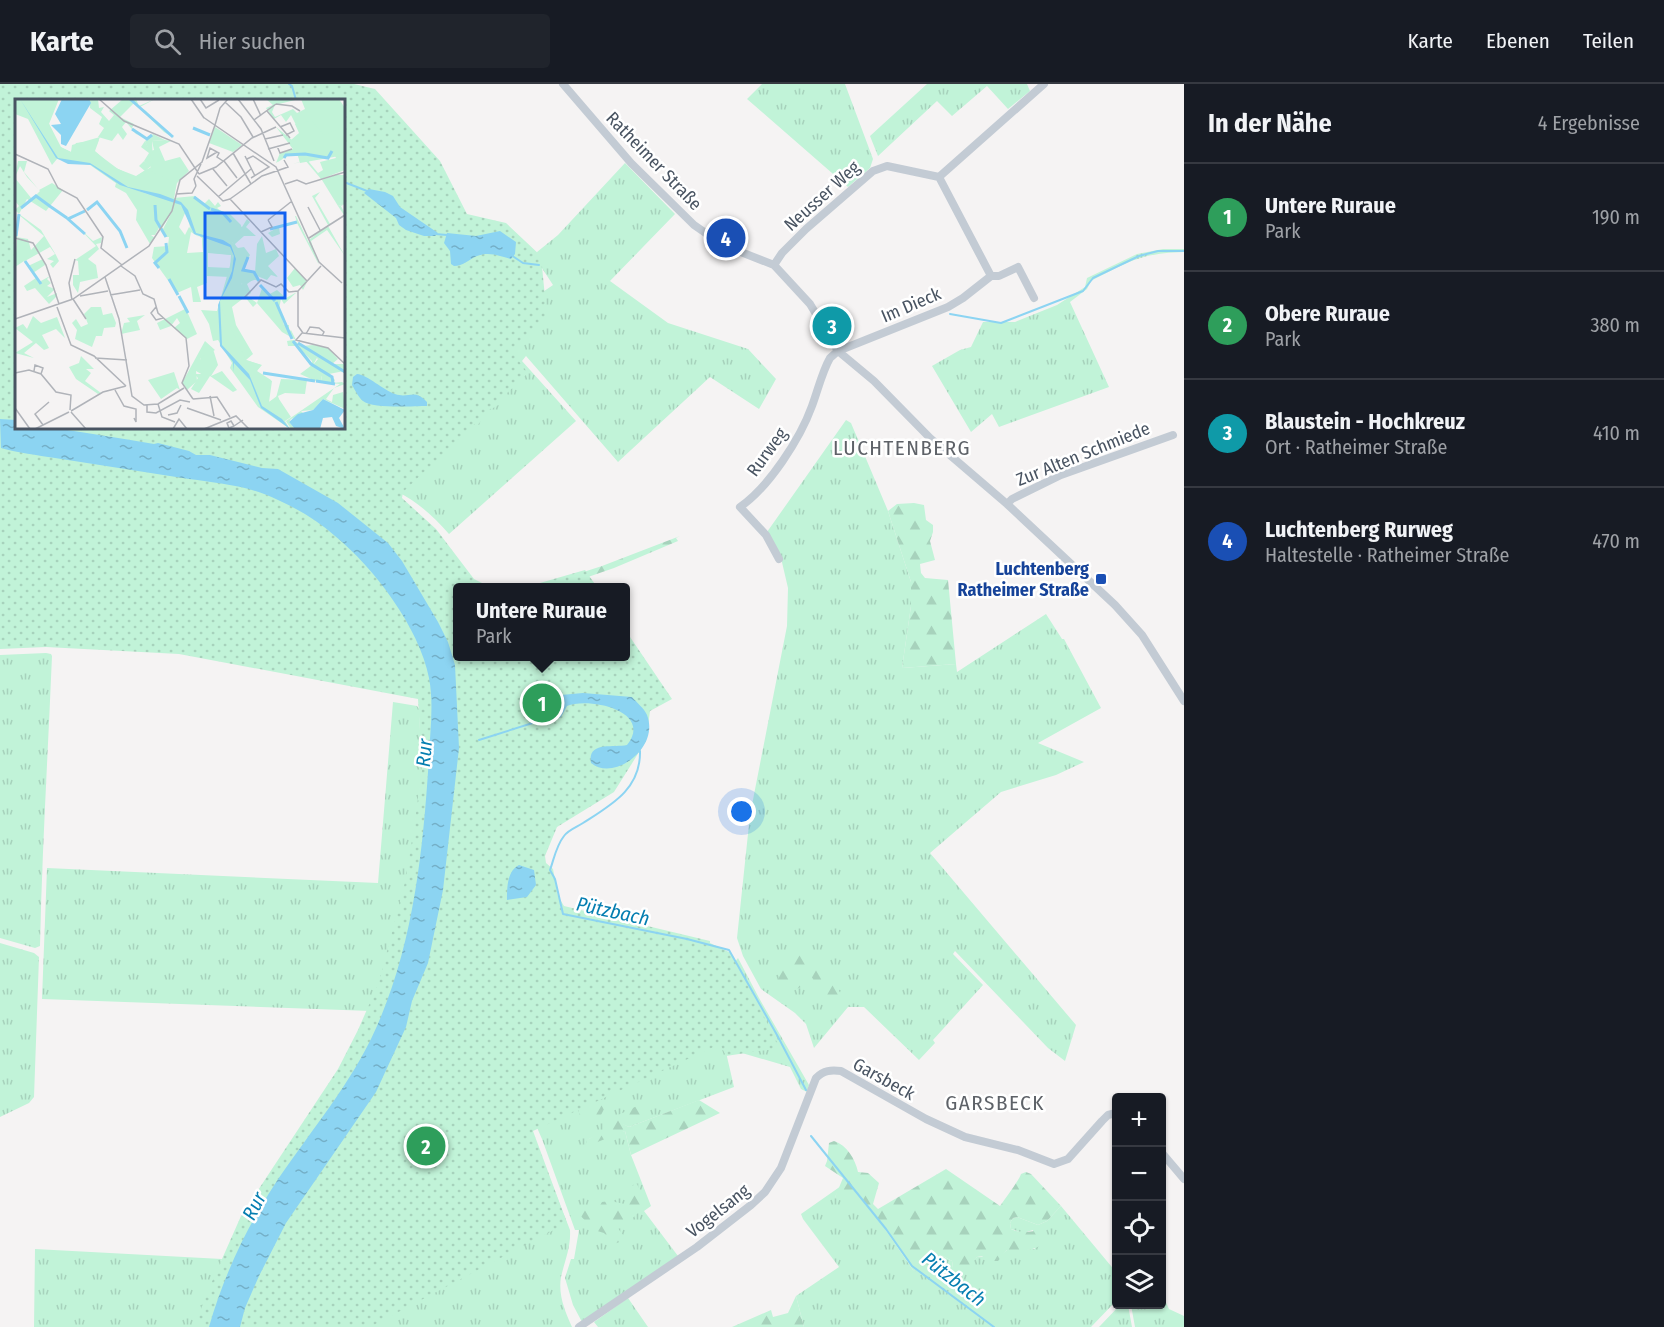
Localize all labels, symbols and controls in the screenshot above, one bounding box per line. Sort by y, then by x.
search box [130,14,550,68]
text: Karte [30,25,94,58]
icon: search [151,25,184,58]
text: Hier suchen [199,28,306,55]
text: Karte [1407,28,1453,54]
text: Ebenen [1486,28,1550,54]
text: Teilen [1583,28,1634,54]
inset map [15,99,345,429]
street label: Ratheimer Straße [601,107,707,215]
text: In der Nähe [1208,108,1332,139]
text: 4 Ergebnisse [1538,111,1640,135]
street label: Neusser Weg [780,156,865,236]
text: Untere Ruraue [1265,192,1396,219]
text: 1 [1223,205,1232,229]
text: 190 m [1592,205,1640,229]
pin: 4 [706,216,746,260]
text: Park [1265,219,1301,243]
street label: Im Dieck [878,282,945,327]
text: Obere Ruraue [1265,300,1390,327]
pin: 3 [812,304,852,348]
text: 2 [1223,313,1232,337]
text: 380 m [1590,313,1640,337]
text: Park [1265,327,1301,351]
text: Blaustein - Hochkreuz [1265,408,1465,435]
street label: Zur Alten Schmiede [1013,417,1153,491]
text: 3 [1223,421,1232,445]
text: 410 m [1593,421,1640,445]
street label: Rurweg [742,423,792,481]
district label: LUCHTENBERG [833,435,971,461]
text: Ort · Ratheimer Straße [1265,435,1447,459]
text: Luchtenberg Rurweg [1265,516,1453,543]
text: 4 [1222,529,1233,553]
text: 470 m [1592,529,1640,553]
text: Haltestelle · Ratheimer Straße [1265,543,1509,567]
place label: Luchtenberg Ratheimer Straße [958,558,1089,601]
marker: Luchtenberg Ratheimer Straße [1094,572,1108,586]
popup [453,583,630,661]
text: Untere Ruraue [476,597,607,624]
text: Park [476,624,512,648]
pin: 1 [522,680,562,726]
water label: Rur [411,737,437,768]
your location [727,797,756,826]
water label: Pützbach [574,892,652,930]
street label: Garsbeck [849,1053,919,1105]
district label: GARSBECK [945,1090,1045,1116]
map controls [1112,1093,1166,1309]
button: + [1112,1093,1166,1147]
pin: 2 [406,1124,446,1168]
button: − [1112,1147,1166,1201]
street label: Vogelsang [682,1179,754,1243]
water label: Rur [237,1187,272,1224]
button: locate [1112,1201,1166,1255]
water label: Pützbach [917,1247,991,1311]
button: layers [1112,1255,1166,1309]

